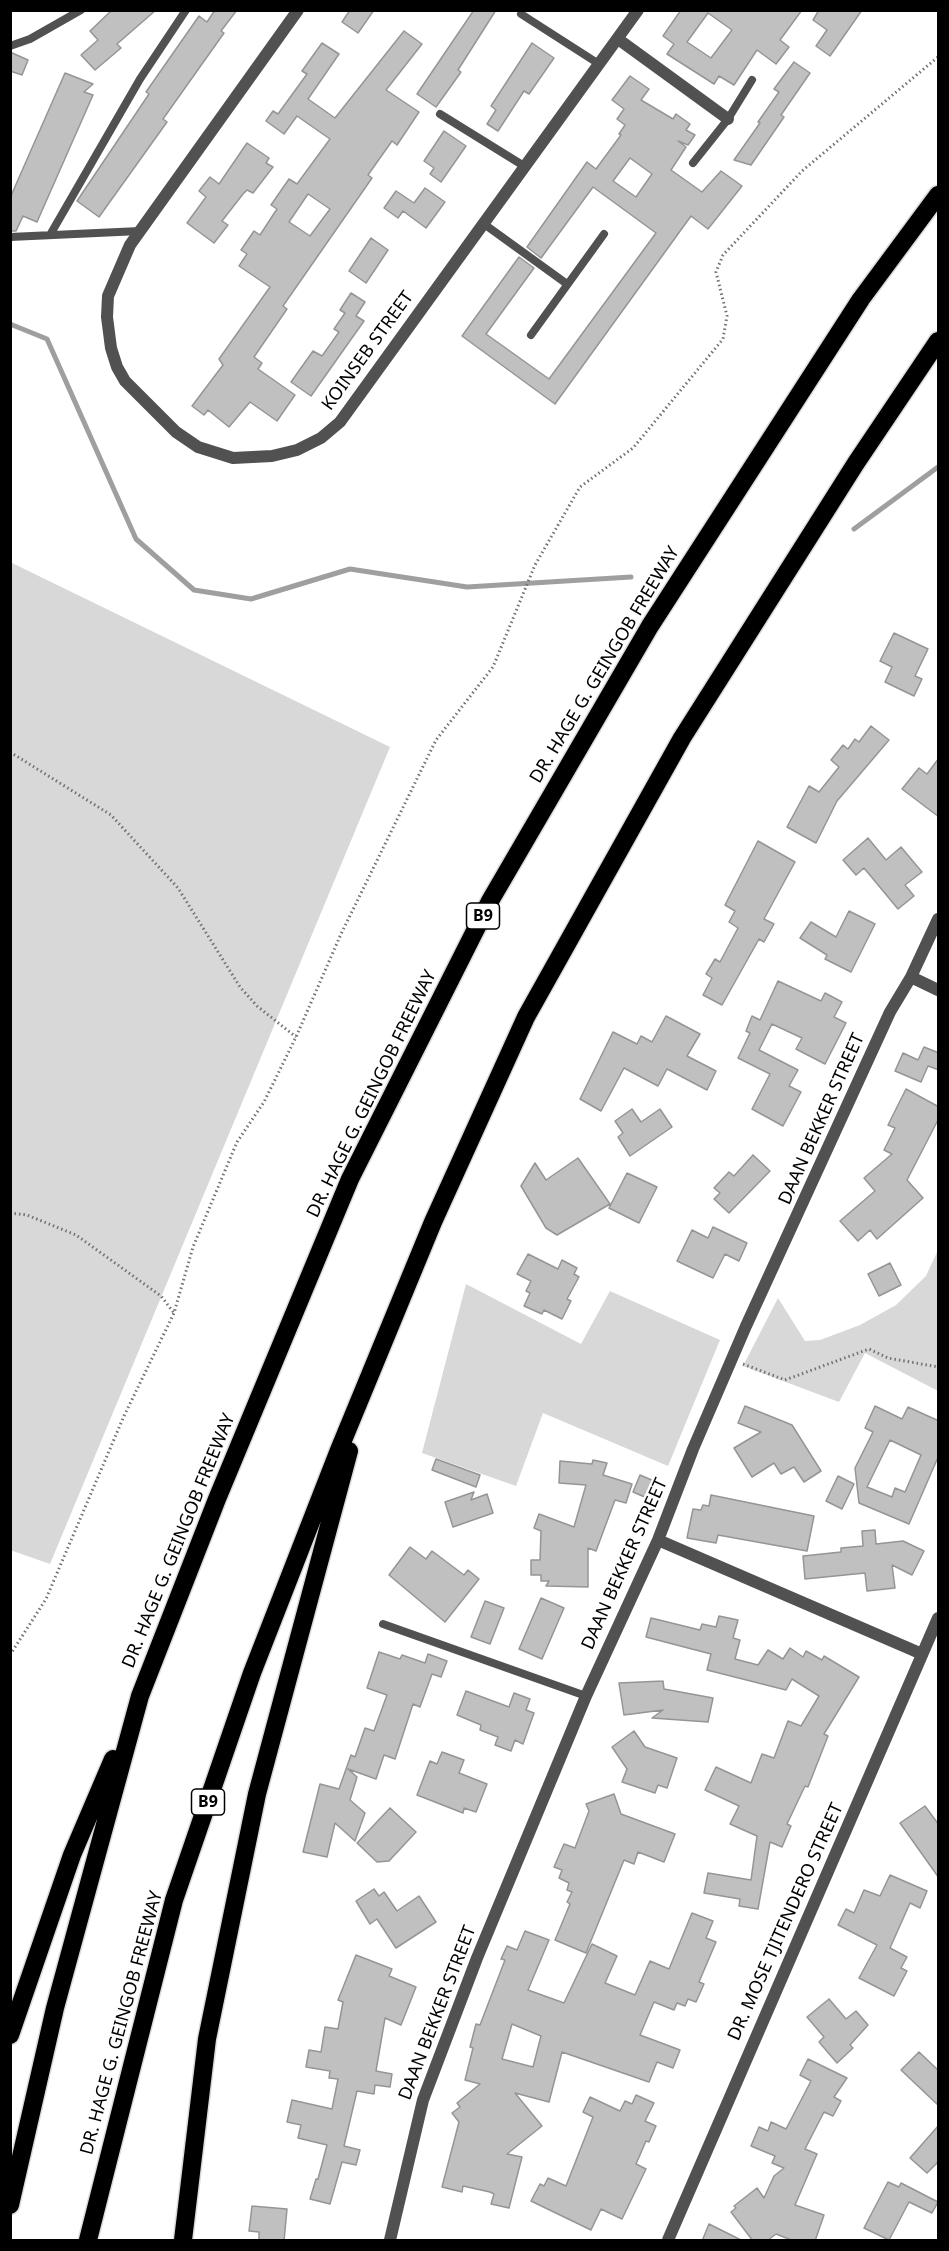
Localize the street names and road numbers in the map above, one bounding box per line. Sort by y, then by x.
street label: KOINSEB STREET [318,287,418,415]
street label: DR. HAGE G. GEINGOB FREEWAY [526,543,684,787]
road number: B9 [466,903,500,929]
street label: DR. HAGE G. GEINGOB FREEWAY [303,967,441,1221]
street label: DAAN BEKKER STREET [774,1030,870,1208]
street label: DR. HAGE G. GEINGOB FREEWAY [118,1411,240,1671]
street label: DAAN BEKKER STREET [577,1475,673,1653]
road number: B9 [192,1789,224,1815]
street label: DR. MOSE TJITENDERO STREET [724,1800,848,2044]
street label: DR. HAGE G. GEINGOB FREEWAY [76,1889,168,2157]
street label: DAAN BEKKER STREET [395,1923,481,2103]

